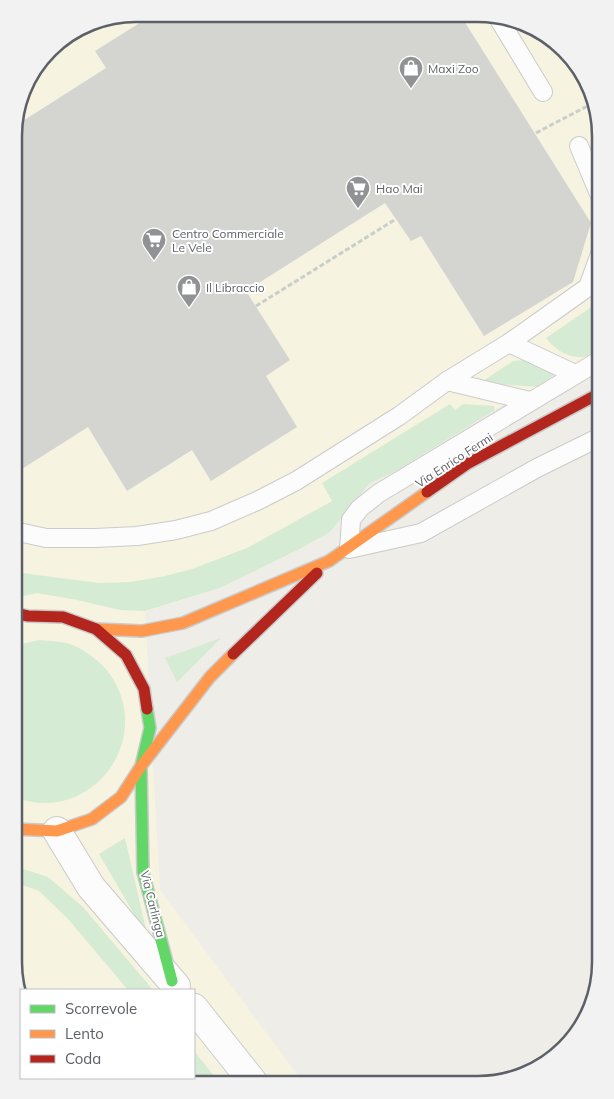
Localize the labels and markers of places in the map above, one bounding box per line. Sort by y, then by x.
shop icon: Maxi Zoo [398,55,424,89]
place label: Maxi Zoo [428,61,479,76]
supermarket icon: Hao Mai [345,175,371,209]
place label: Hao Mai [376,181,423,196]
place label: Centro Commerciale Le Vele [172,226,284,255]
supermarket icon: Centro Commerciale Le Vele [141,227,167,261]
shop icon: Il Libraccio [176,274,202,308]
place label: Il Libraccio [206,280,265,295]

